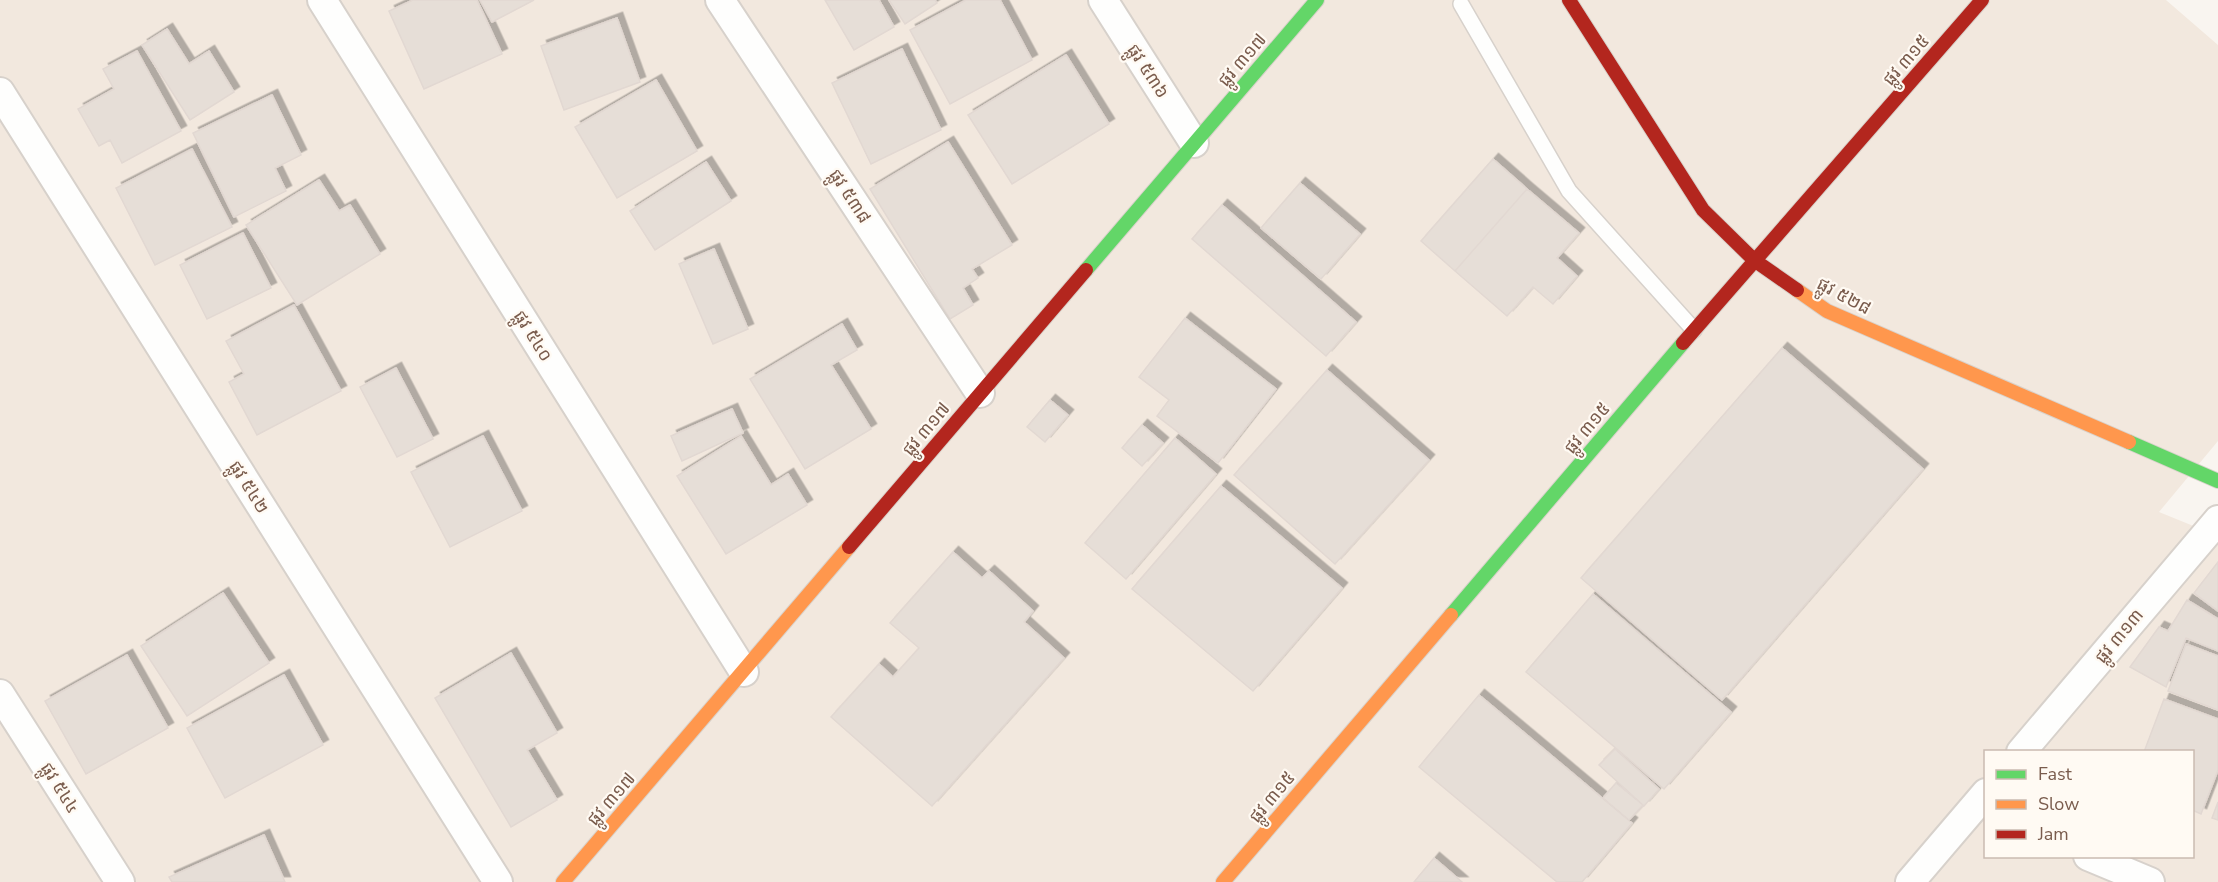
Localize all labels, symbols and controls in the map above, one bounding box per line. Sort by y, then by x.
street label: ផ្លូវ ៣១៧ [1212,28,1275,94]
street label: ផ្លូវ ៣១៥ [1877,29,1938,93]
street label: ផ្លូវ ៥៣៦ [1118,39,1174,105]
street label: ផ្លូវ ៥៣៨ [820,164,876,230]
street label: ផ្លូវ ៥២៨ [1811,272,1875,324]
street label: ផ្លូវ ៥៤០ [504,306,558,368]
street label: ផ្លូវ ៣១៧ [897,397,959,464]
street label: ផ្លូវ ៣១៥ [1558,397,1619,462]
street label: ផ្លូវ ៥៤២ [220,456,275,520]
street label: ផ្លូវ ៣១៣ [2089,604,2152,671]
legend [1984,750,2194,858]
street label: ផ្លូវ ៥៤៤ [31,758,85,820]
text: Fast [2038,762,2073,786]
street label: ផ្លូវ ៣១៥ [1243,766,1304,831]
street label: ផ្លូវ ៣១៧ [581,767,644,833]
text: Slow [2038,792,2079,816]
text: Jam [2037,822,2069,846]

